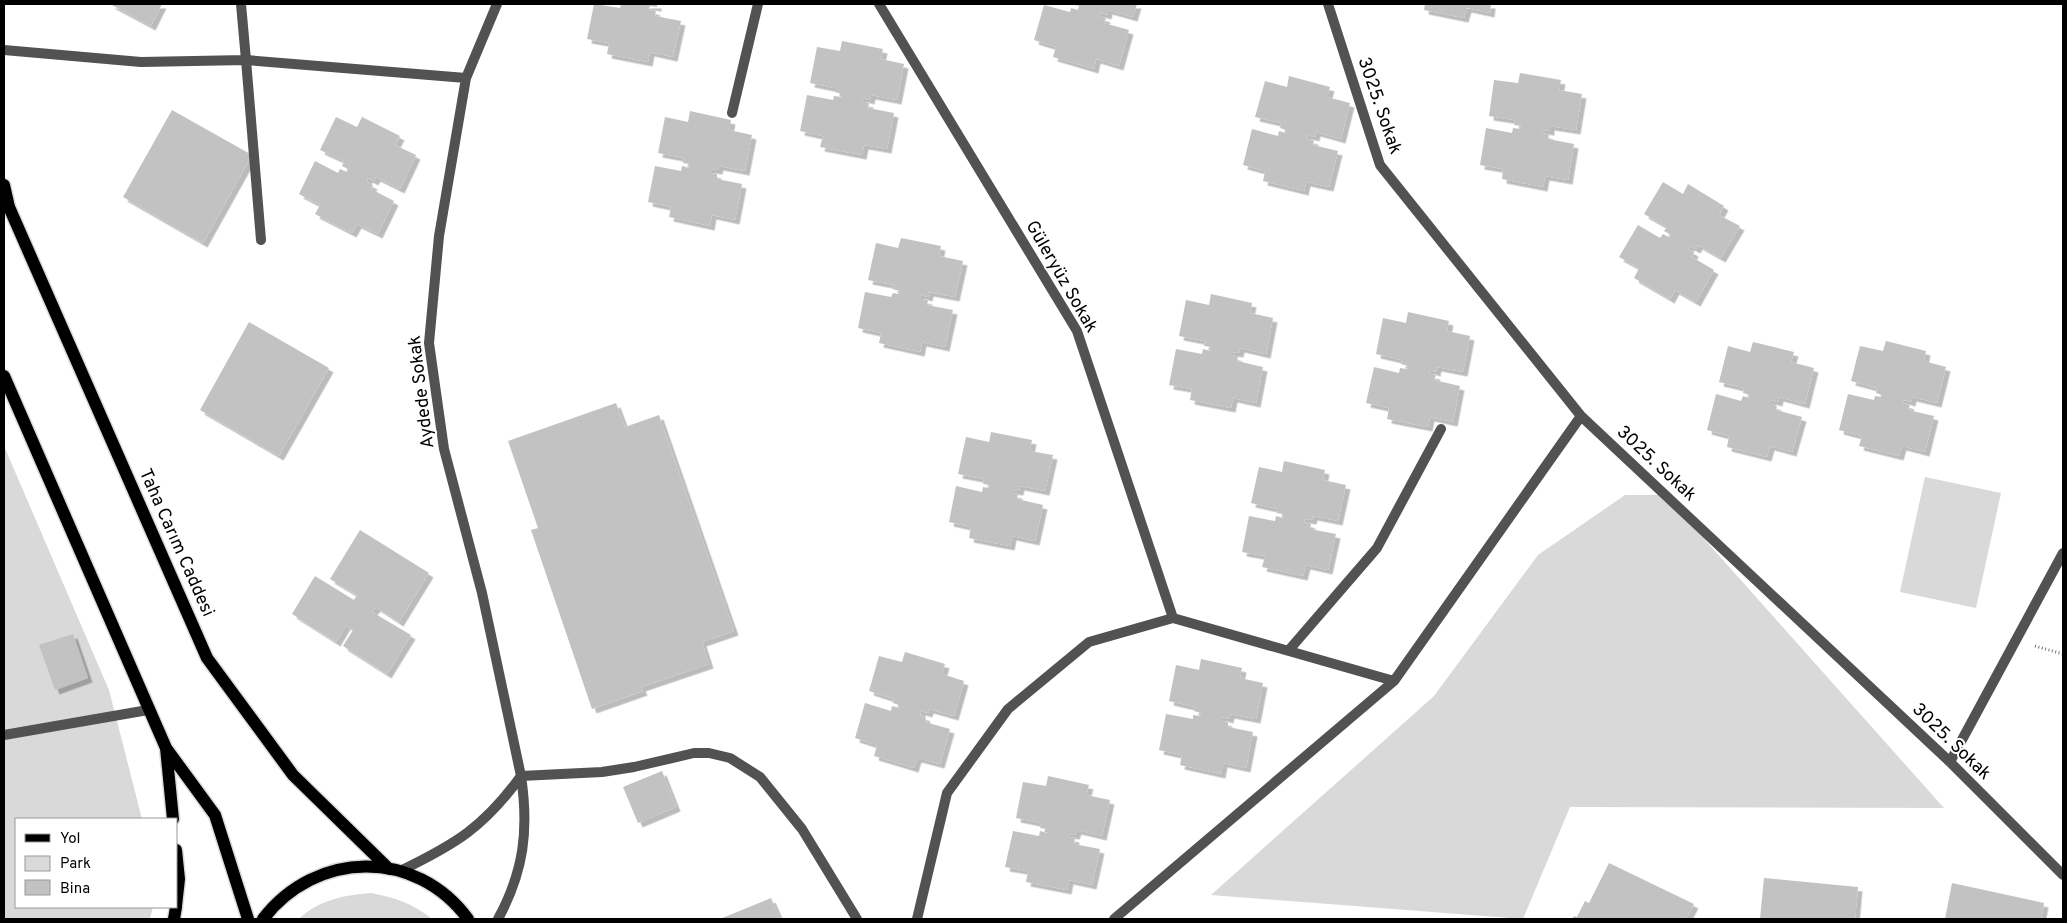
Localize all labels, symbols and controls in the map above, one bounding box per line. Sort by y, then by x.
street label: 3025. Sokak [1352,54,1406,158]
street label: Güleryüz Sokak [1020,217,1102,337]
street label: Aydede Sokak [404,334,440,450]
street label: 3025. Sokak [1611,421,1701,507]
street label: Taha Carım Caddesi [133,466,219,620]
street label: 3025. Sokak [1907,699,1995,785]
legend [15,818,178,908]
text: Yol [60,830,81,849]
text: Park [60,855,91,874]
text: Bina [60,880,90,899]

